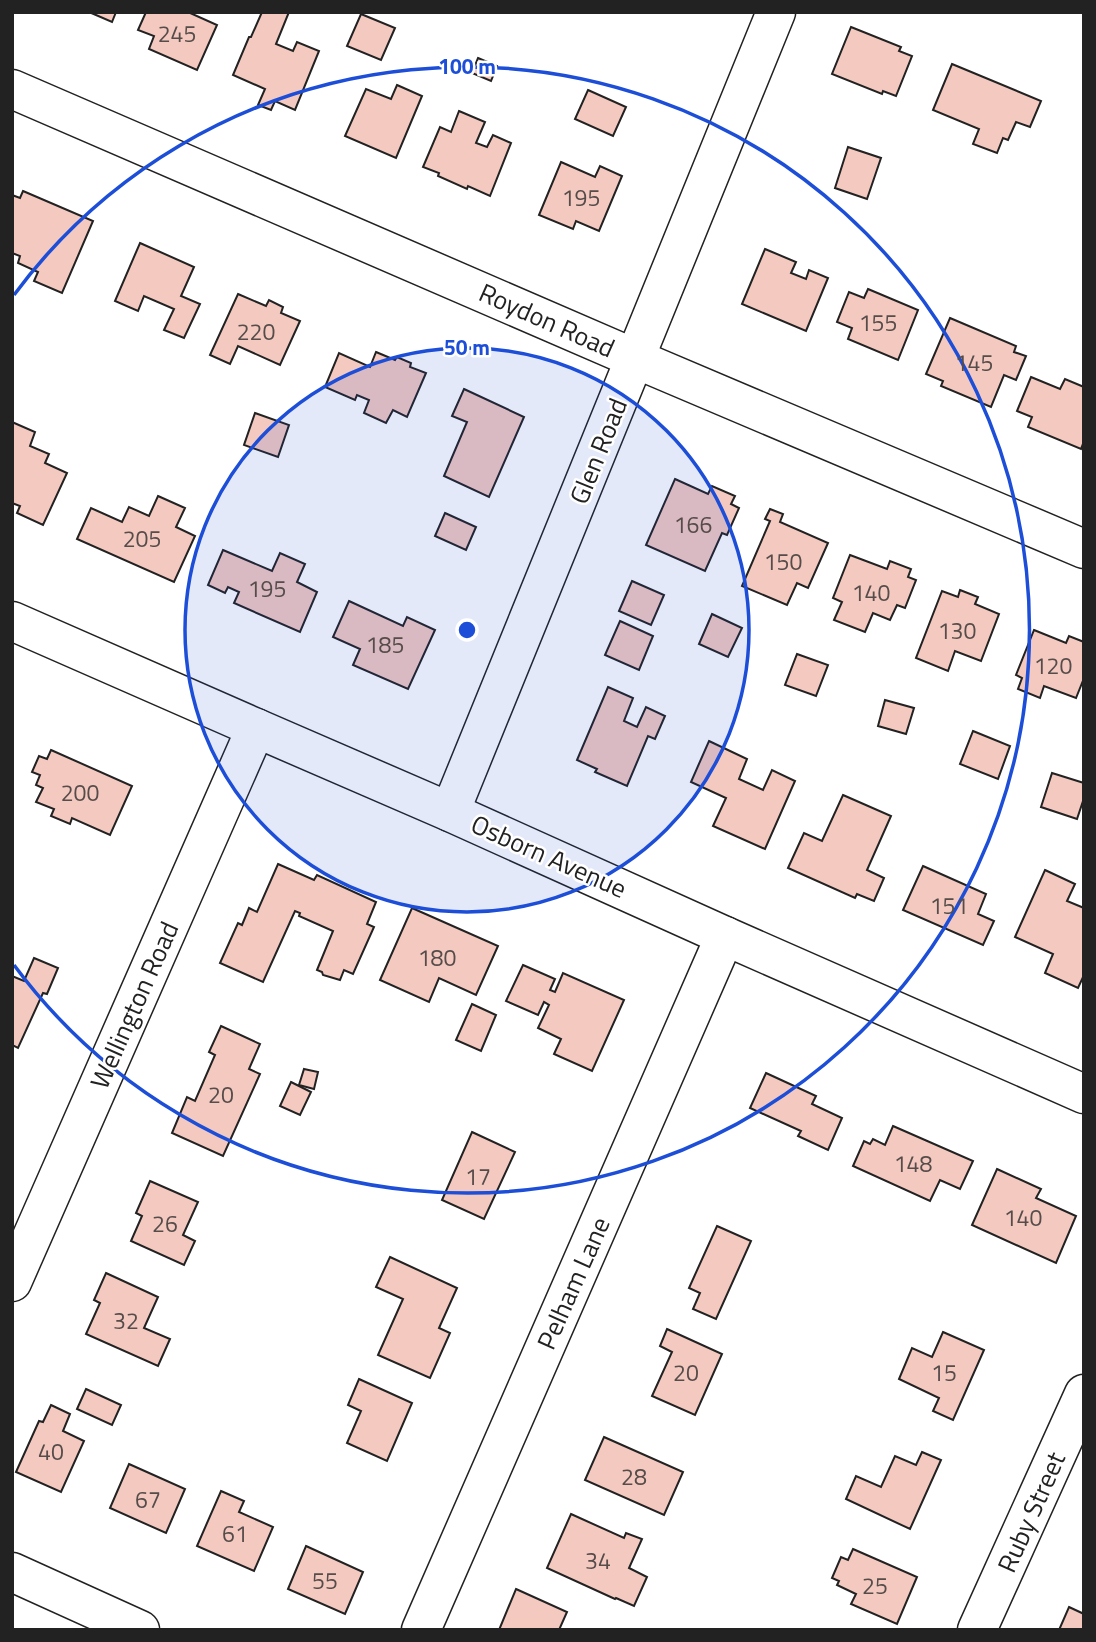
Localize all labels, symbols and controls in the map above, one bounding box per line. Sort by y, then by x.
house number: 245 [158,16,196,51]
text: 100 m [438,50,496,82]
house number: 195 [562,180,600,215]
street label: Roydon Road [473,273,621,367]
house number: 155 [859,305,897,340]
house number: 220 [237,314,275,349]
text: 50 m [444,331,490,363]
house number: 145 [955,345,993,380]
street label: Glen Road [559,392,637,510]
house number: 166 [674,507,712,542]
house number: 205 [123,521,161,556]
house number: 150 [764,544,802,579]
house number: 195 [248,571,286,606]
house number: 140 [852,575,890,610]
house number: 130 [938,613,976,648]
centre of rings [455,618,479,642]
house number: 185 [366,627,404,662]
house number: 120 [1034,648,1072,683]
house number: 200 [61,775,99,810]
street label: Osborn Avenue [465,804,633,908]
house number: 151 [930,888,968,923]
street label: Wellington Road [80,915,188,1095]
house number: 180 [418,940,456,975]
house number: 20 [208,1077,234,1112]
house number: 148 [894,1146,932,1181]
house number: 17 [465,1159,491,1194]
house number: 140 [1004,1200,1042,1235]
house number: 26 [152,1206,178,1241]
street label: Pelham Lane [526,1210,620,1356]
house number: 32 [113,1303,139,1338]
house number: 20 [673,1355,699,1390]
house number: 15 [931,1355,957,1390]
house number: 40 [38,1434,64,1469]
street label: Ruby Street [987,1445,1075,1579]
house number: 28 [621,1459,647,1494]
house number: 67 [135,1482,161,1517]
house number: 61 [222,1516,248,1551]
house number: 34 [585,1543,611,1578]
house number: 55 [312,1563,338,1598]
house number: 25 [862,1568,888,1603]

